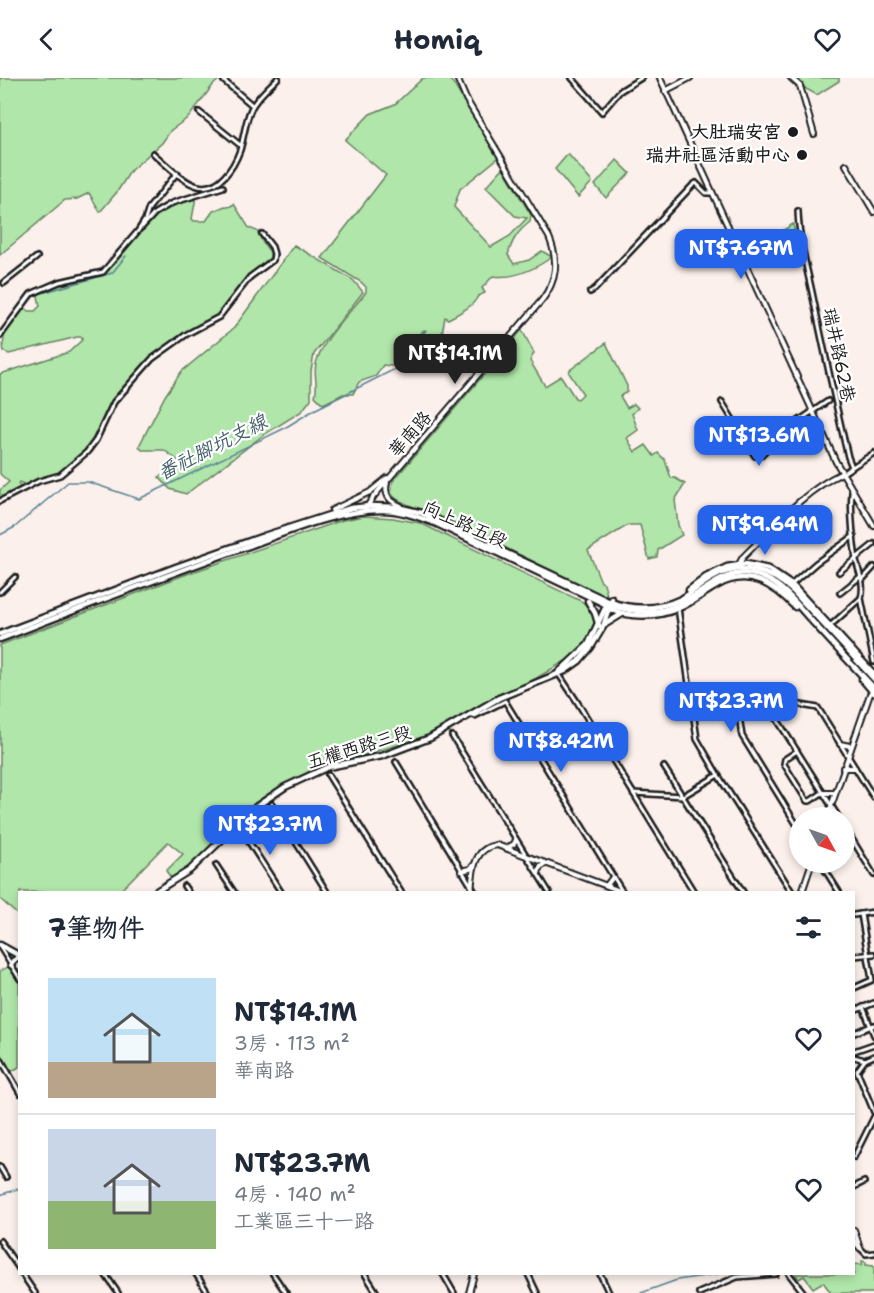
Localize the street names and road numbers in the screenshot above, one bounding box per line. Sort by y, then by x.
street label: 瑞井路62巷 [817,306,861,404]
street label: 華南路 [383,406,437,462]
street label: 向上路五段 [419,495,511,553]
street label: 五權西路三段 [304,720,414,774]

